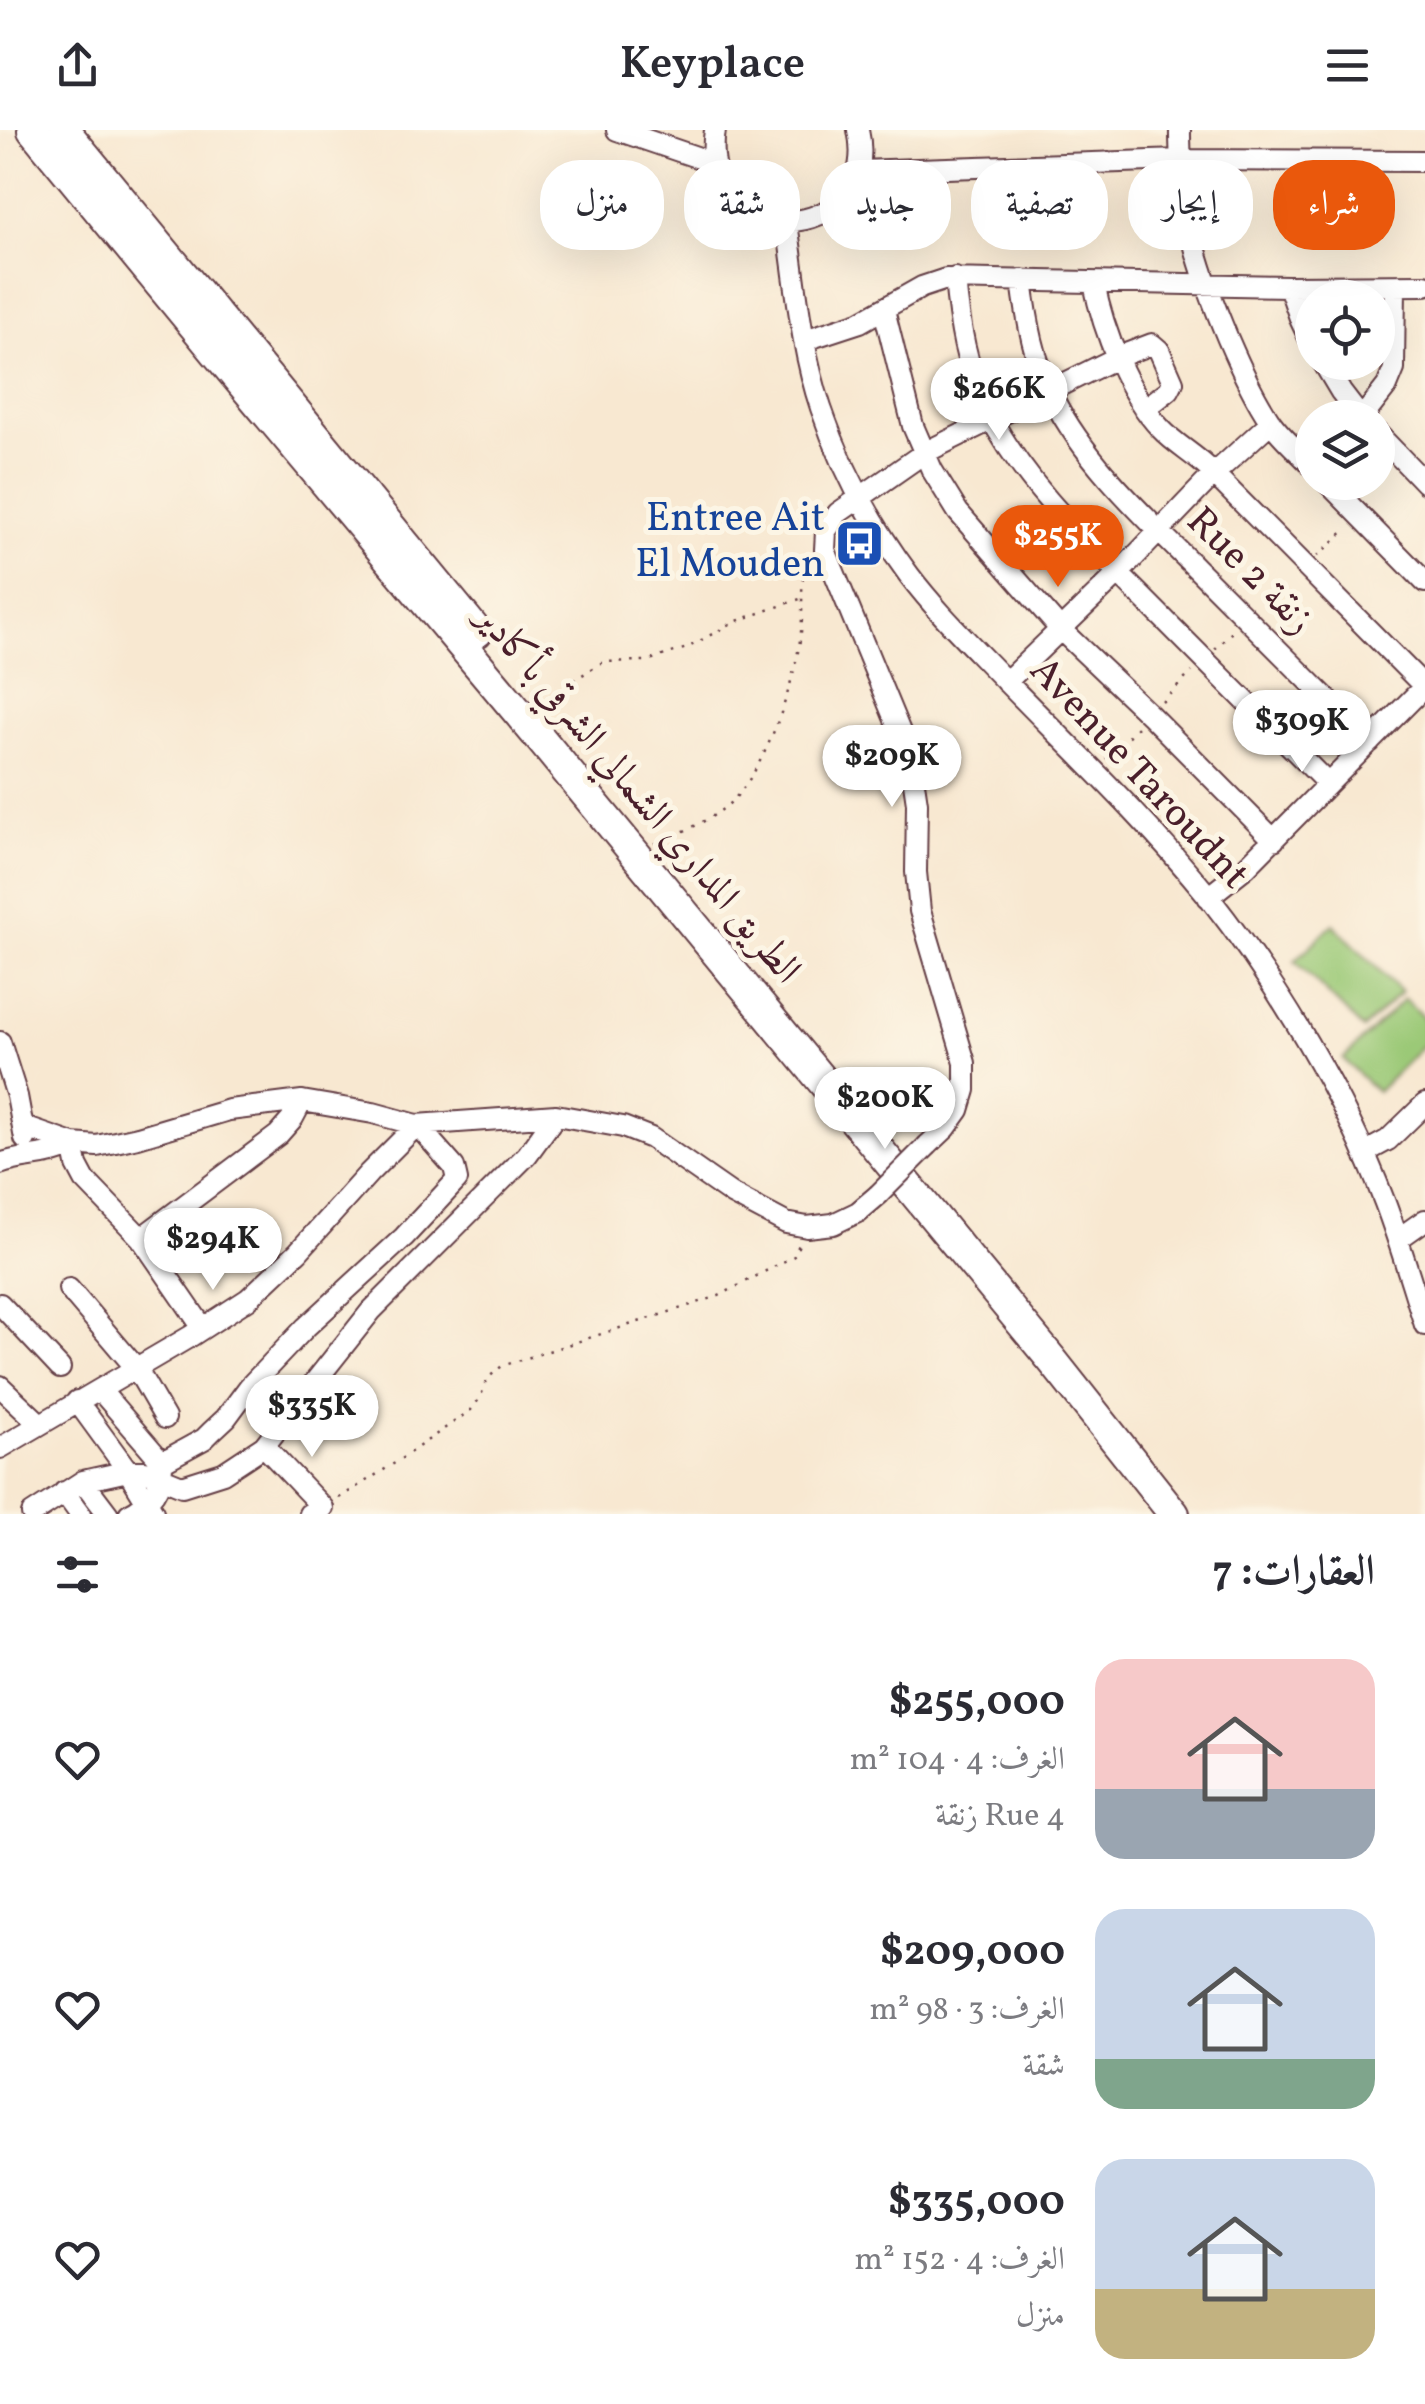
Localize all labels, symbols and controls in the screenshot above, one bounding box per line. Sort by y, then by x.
text: Keyplace [620,34,805,97]
icon: share [50,38,105,93]
icon: menu [1320,38,1375,93]
chip: منزل [540,160,664,250]
chip: شقة [684,160,800,250]
chip: جديد [820,160,951,250]
chip: تصفية [971,160,1108,250]
chip: إيجار [1128,160,1253,250]
chip: شراء [1273,160,1395,250]
map controls [1295,280,1395,500]
button: locate [1295,280,1395,380]
pin: $266K [929,358,1069,443]
text: $266K [953,368,1045,412]
button: layers [1295,400,1395,500]
place label: Entree Ait El Mouden [635,492,825,594]
street label: Rue 2 زنقة [1173,496,1325,648]
pin: $255K [988,505,1128,590]
text: $255K [1014,515,1102,559]
bus stop icon: Entree Ait El Mouden [834,517,886,569]
street label: الطريق المداري الشمالي الشرقي بأكادير [458,588,815,998]
street label: Avenue Taroudnt [1015,645,1261,903]
pin: $309K [1232,690,1372,775]
text: $309K [1255,700,1349,744]
pin: $209K [822,725,962,810]
text: $209K [844,735,940,779]
pin: $200K [815,1067,955,1152]
text: $200K [836,1077,934,1121]
pin: $294K [143,1208,283,1293]
text: $294K [166,1218,260,1262]
pin: $335K [242,1375,382,1460]
text: $335K [268,1385,356,1429]
text: العقارات: 7 [1212,1544,1375,1603]
icon: filters [50,1547,105,1602]
text: $255,000 [889,1674,1065,1733]
icon: home [1175,1699,1295,1819]
icon: heart [50,1732,105,1787]
text: الغرف: 4 · 104 m² [850,1739,1065,1783]
text: Rue 4 زنقة [935,1795,1065,1839]
text: $209,000 [880,1924,1065,1983]
icon: home [1175,1949,1295,2069]
icon: heart [50,1982,105,2037]
text: الغرف: 3 · 98 m² [869,1989,1065,2033]
text: شقة [1023,2045,1065,2089]
text: $335,000 [888,2174,1065,2233]
icon: home [1175,2199,1295,2319]
icon: heart [50,2232,105,2287]
text: الغرف: 4 · 152 m² [855,2239,1065,2283]
text: منزل [1016,2295,1065,2339]

